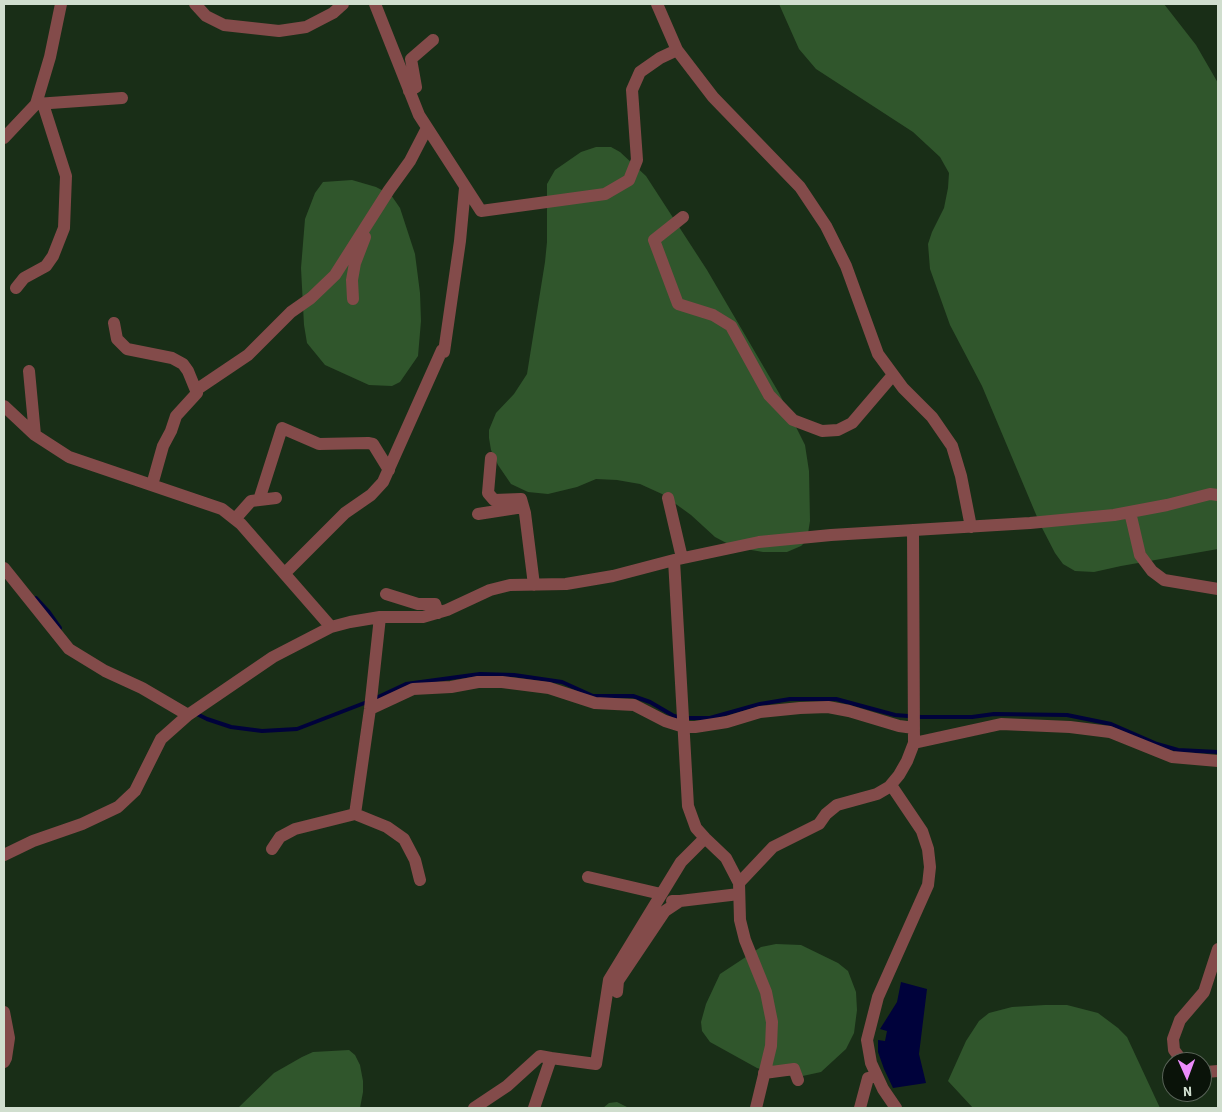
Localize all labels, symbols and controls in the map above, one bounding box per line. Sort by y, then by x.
north arrow [1162,1052,1212,1102]
text: N [1182,1081,1192,1101]

